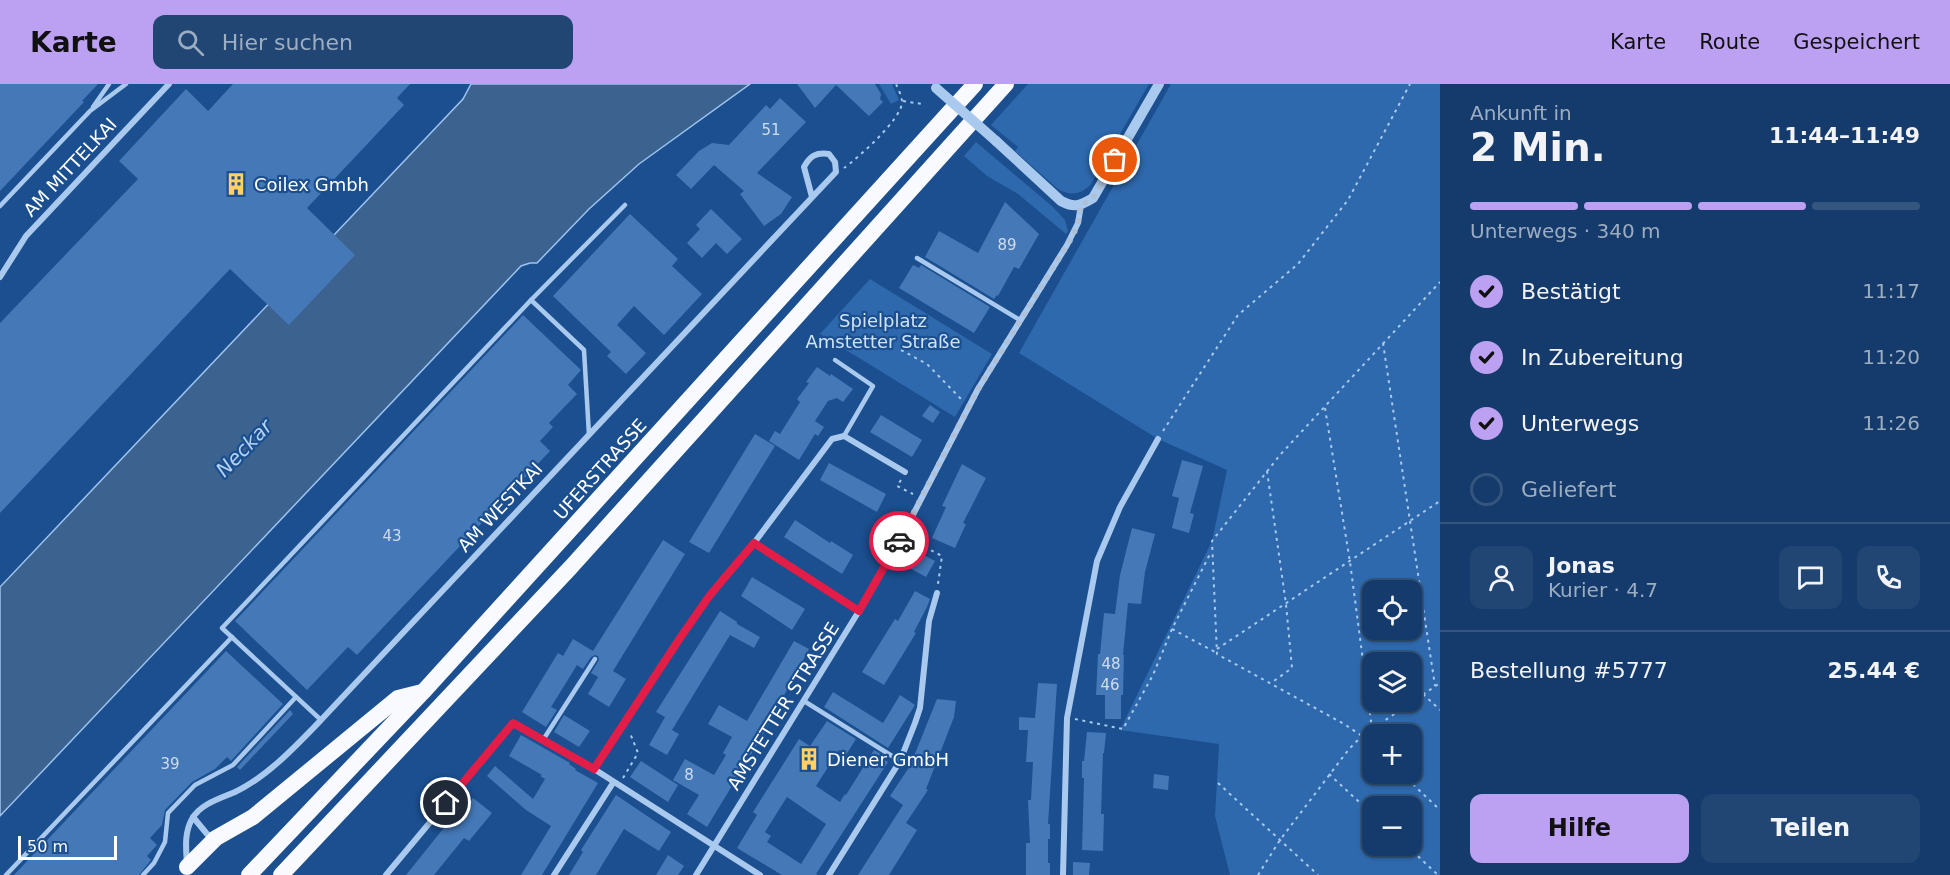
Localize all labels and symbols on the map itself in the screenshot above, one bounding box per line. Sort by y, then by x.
street label: AM MITTELKAI [19,114,121,220]
house number: 51 [761,121,781,139]
pin [1089,134,1140,185]
building icon: Coilex Gmbh [223,171,249,197]
place label: Coilex Gmbh [254,174,369,195]
house number: 89 [997,236,1017,254]
park label: Spielplatz Amstetter Straße [806,310,961,352]
water label: Neckar [211,413,278,482]
street label: UFERSTRASSE [549,414,651,524]
street label: AM WESTKAI [453,458,547,556]
courier [869,511,929,571]
house number: 43 [382,527,402,545]
street label: AMSTETTER STRASSE [723,618,843,794]
house number: 48 [1101,655,1121,673]
house number: 46 [1100,676,1120,694]
building icon: Diener GmbH [796,746,822,772]
place label: Diener GmbH [827,749,949,770]
house number: 39 [160,755,180,773]
house number: 8 [684,766,694,784]
pin [420,777,471,828]
scale bar [18,833,117,860]

